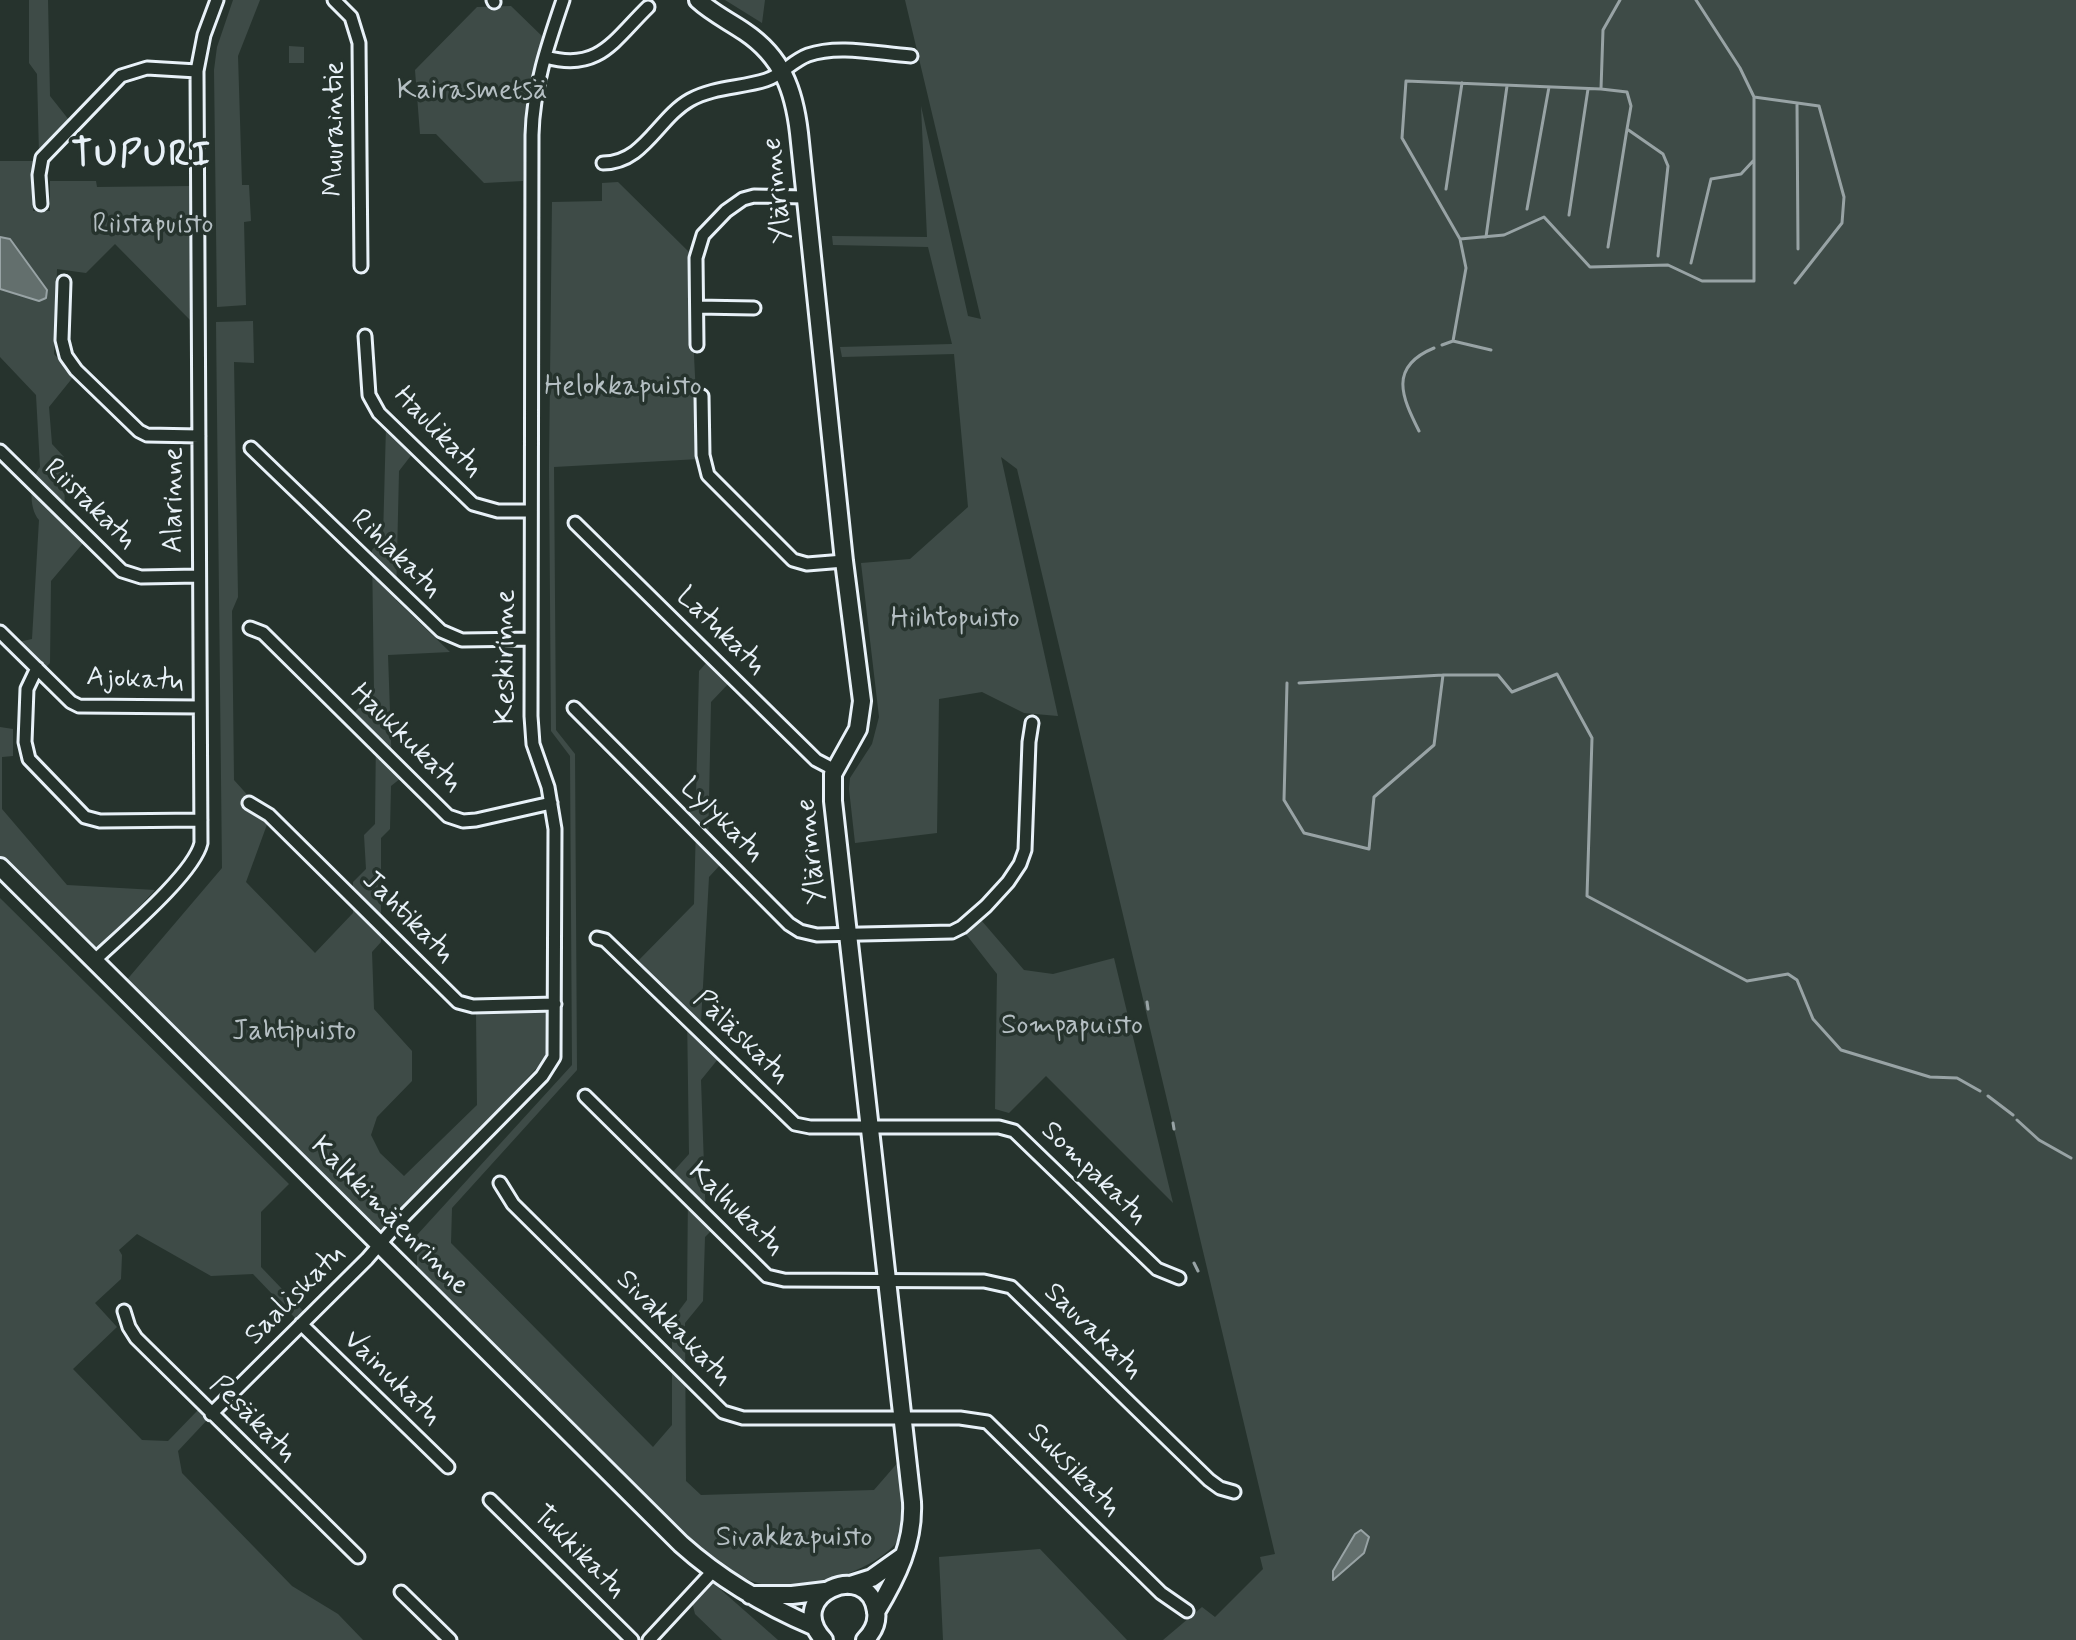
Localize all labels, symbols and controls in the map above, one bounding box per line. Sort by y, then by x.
street label: Muuraintie [319,61,353,197]
park label: Kairasmetsä [397,75,547,109]
district label: TUPURI [74,135,210,179]
street label: Ylärinne [757,135,801,245]
park label: Riistapuisto [92,209,214,243]
park label: Helokkapuisto [544,371,702,405]
street label: Haulikatu [386,381,488,485]
street label: Alarinne [158,447,192,553]
street label: Riistakatu [36,453,142,557]
street label: Rihlakatu [343,504,447,606]
street label: Latukatu [668,581,772,683]
street label: Keskirinne [490,589,524,725]
park label: Hiihtopuisto [890,603,1020,637]
street label: Ajokatu [85,662,185,700]
street label: Haukkukatu [342,678,468,800]
street label: Lylykatu [672,772,770,870]
street label: Ylärinne [791,796,835,906]
street label: Jahtikatu [354,865,460,971]
street label: Päläskatu [685,984,795,1092]
park label: Sompapuisto [1001,1010,1143,1044]
park label: Jahtipuisto [232,1016,356,1050]
street label: Sompakatu [1033,1115,1153,1233]
street label: Kalkkimäenrinne [303,1131,475,1303]
street label: Kalhukatu [680,1156,790,1264]
street label: Saaliskatu [239,1239,353,1353]
street label: Sivakkakatu [608,1264,738,1394]
street label: Sauvakatu [1036,1277,1148,1387]
street label: Vainukatu [335,1324,447,1434]
street label: Pesäkatu [201,1369,303,1471]
street label: Suksikatu [1019,1417,1127,1525]
street label: Tukkikatu [524,1499,632,1607]
park label: Sivakkapuisto [716,1522,872,1556]

